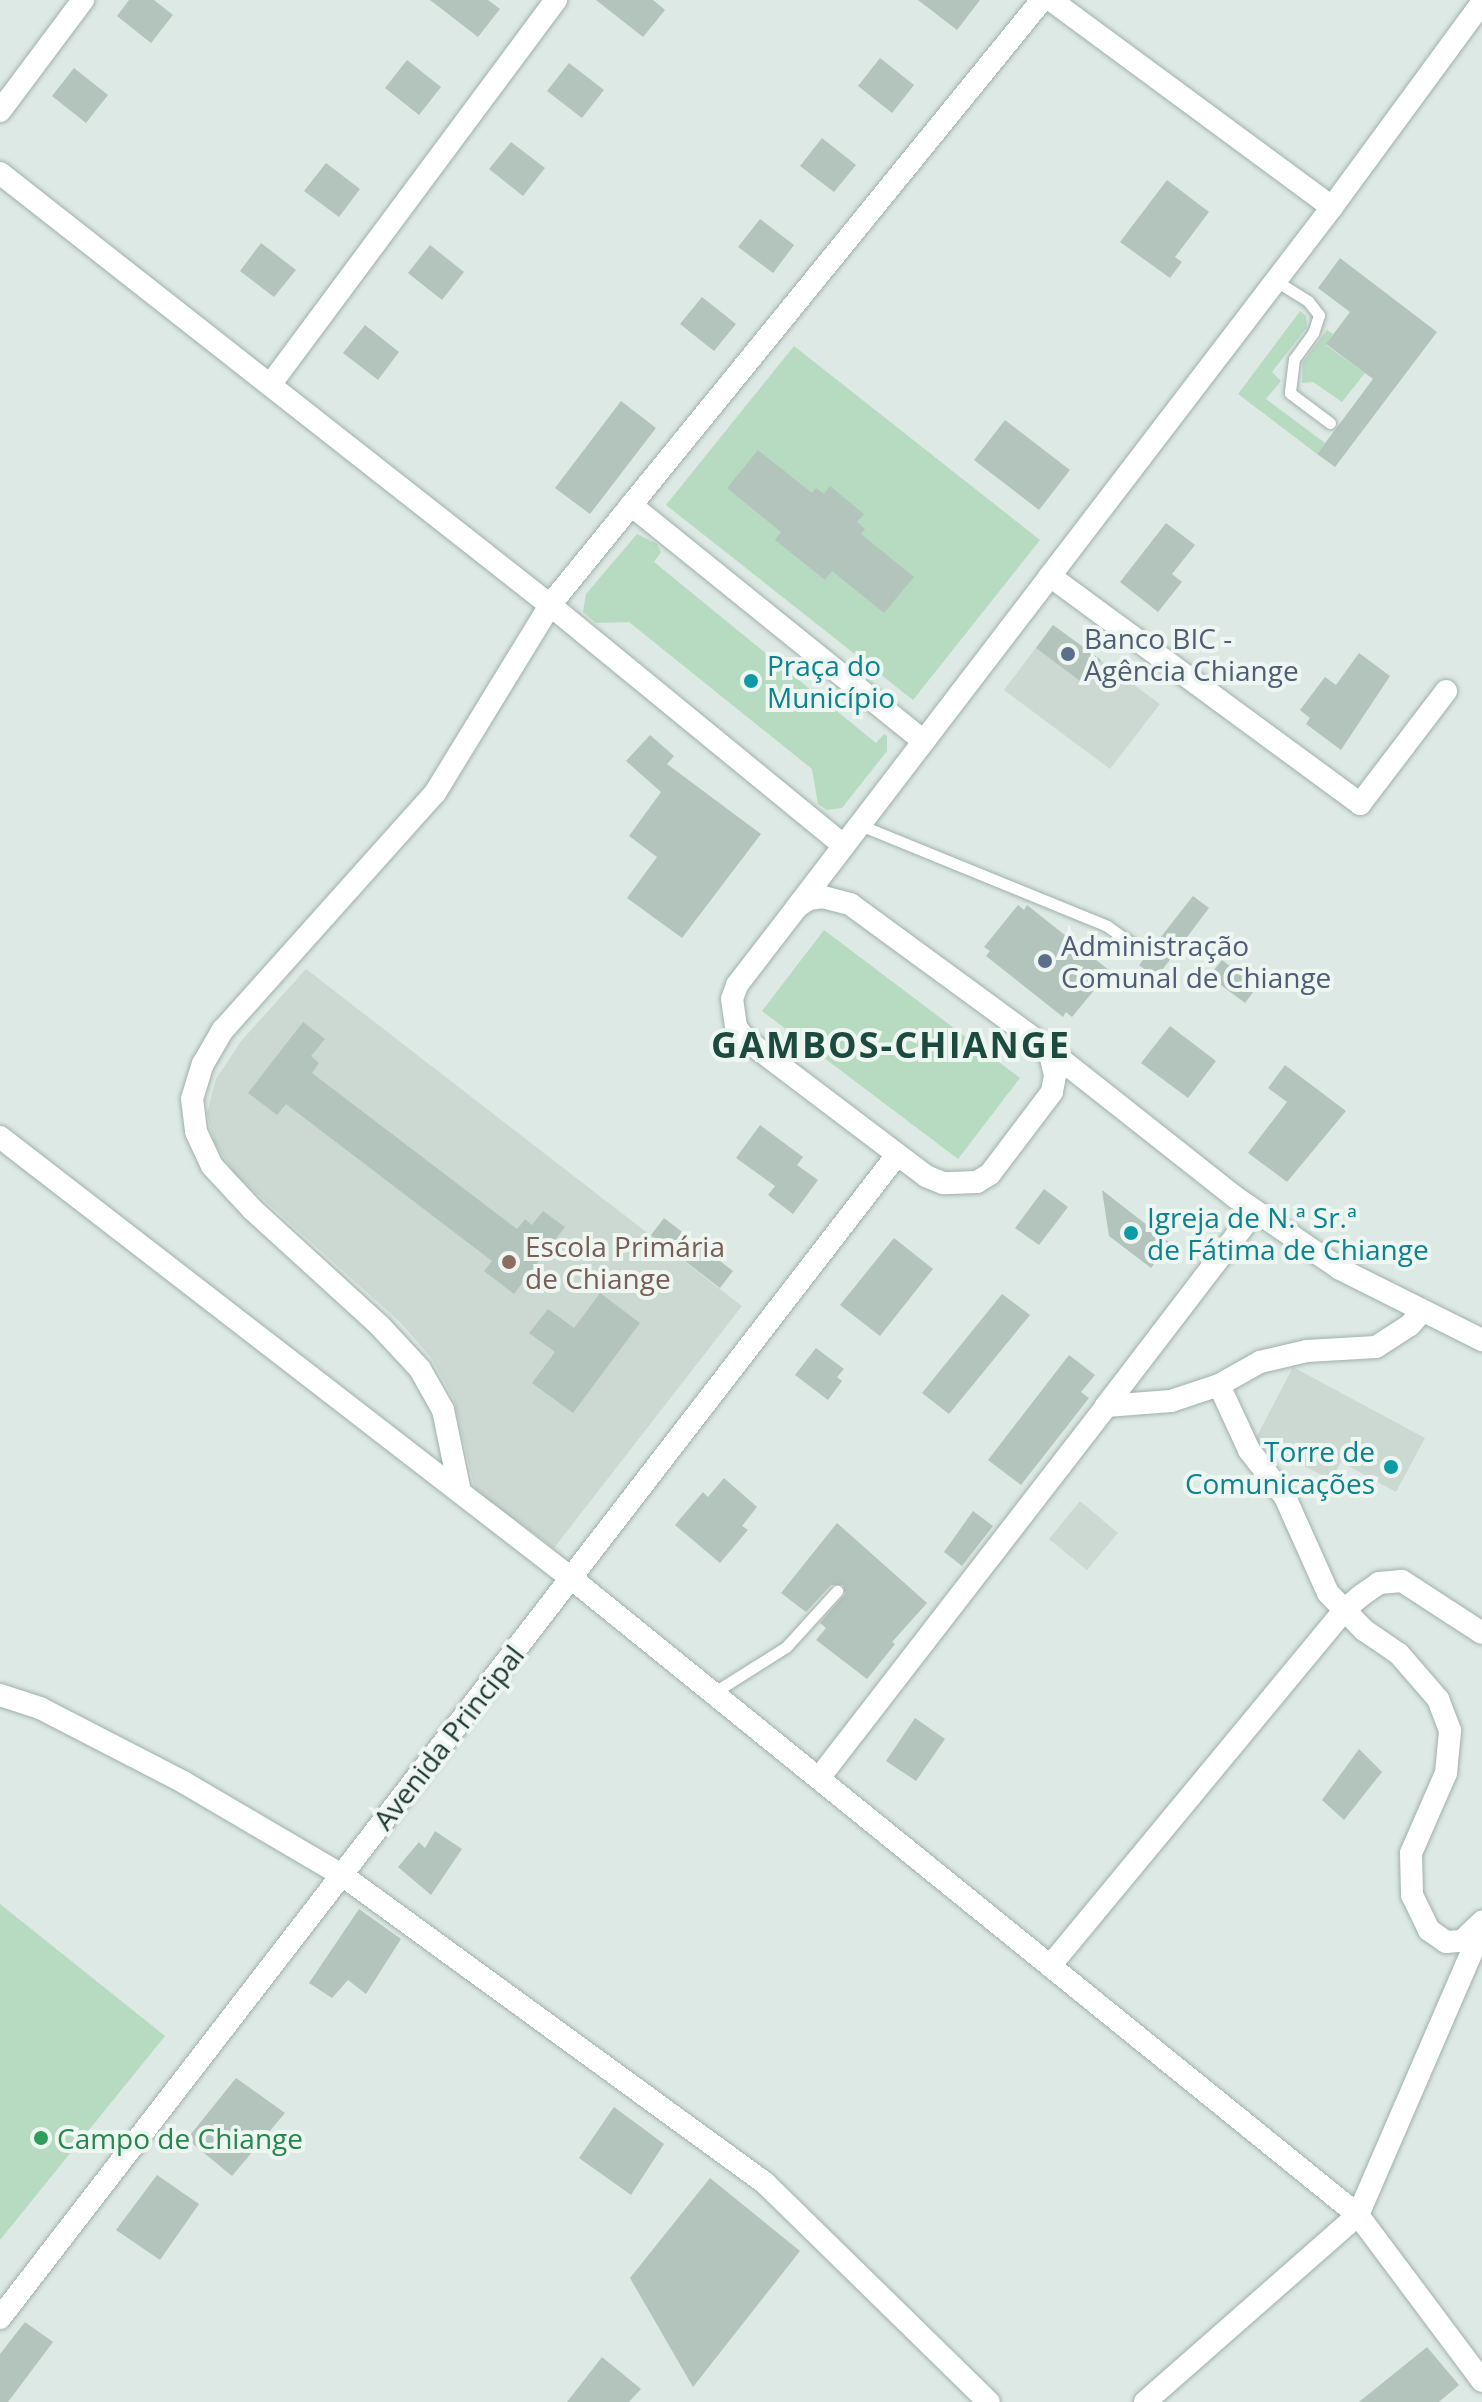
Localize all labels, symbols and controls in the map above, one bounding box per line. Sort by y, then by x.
place label: Banco BIC - Agência Chiange [1084,621,1299,687]
marker: Banco BIC - Agência Chiange [1059,645,1077,663]
place label: Praça do Município [767,648,895,714]
marker: Praça do Município [742,672,760,690]
place label: Administração Comunal de Chiange [1061,928,1331,994]
marker: Administração Comunal de Chiange [1036,952,1054,970]
district label: GAMBOS-CHIANGE [711,1023,1071,1067]
place label: Igreja de N.ª Sr.ª de Fátima de Chiange [1147,1200,1429,1266]
marker: Igreja de N.ª Sr.ª de Fátima de Chiange [1122,1224,1140,1242]
place label: Escola Primária de Chiange [525,1229,725,1295]
marker: Escola Primária de Chiange [500,1253,518,1271]
place label: Torre de Comunicações [1185,1434,1375,1500]
marker: Torre de Comunicações [1382,1458,1400,1476]
street label: Avenida Principal [366,1638,530,1836]
place label: Campo de Chiange [57,2121,303,2155]
marker: Campo de Chiange [32,2129,50,2147]

